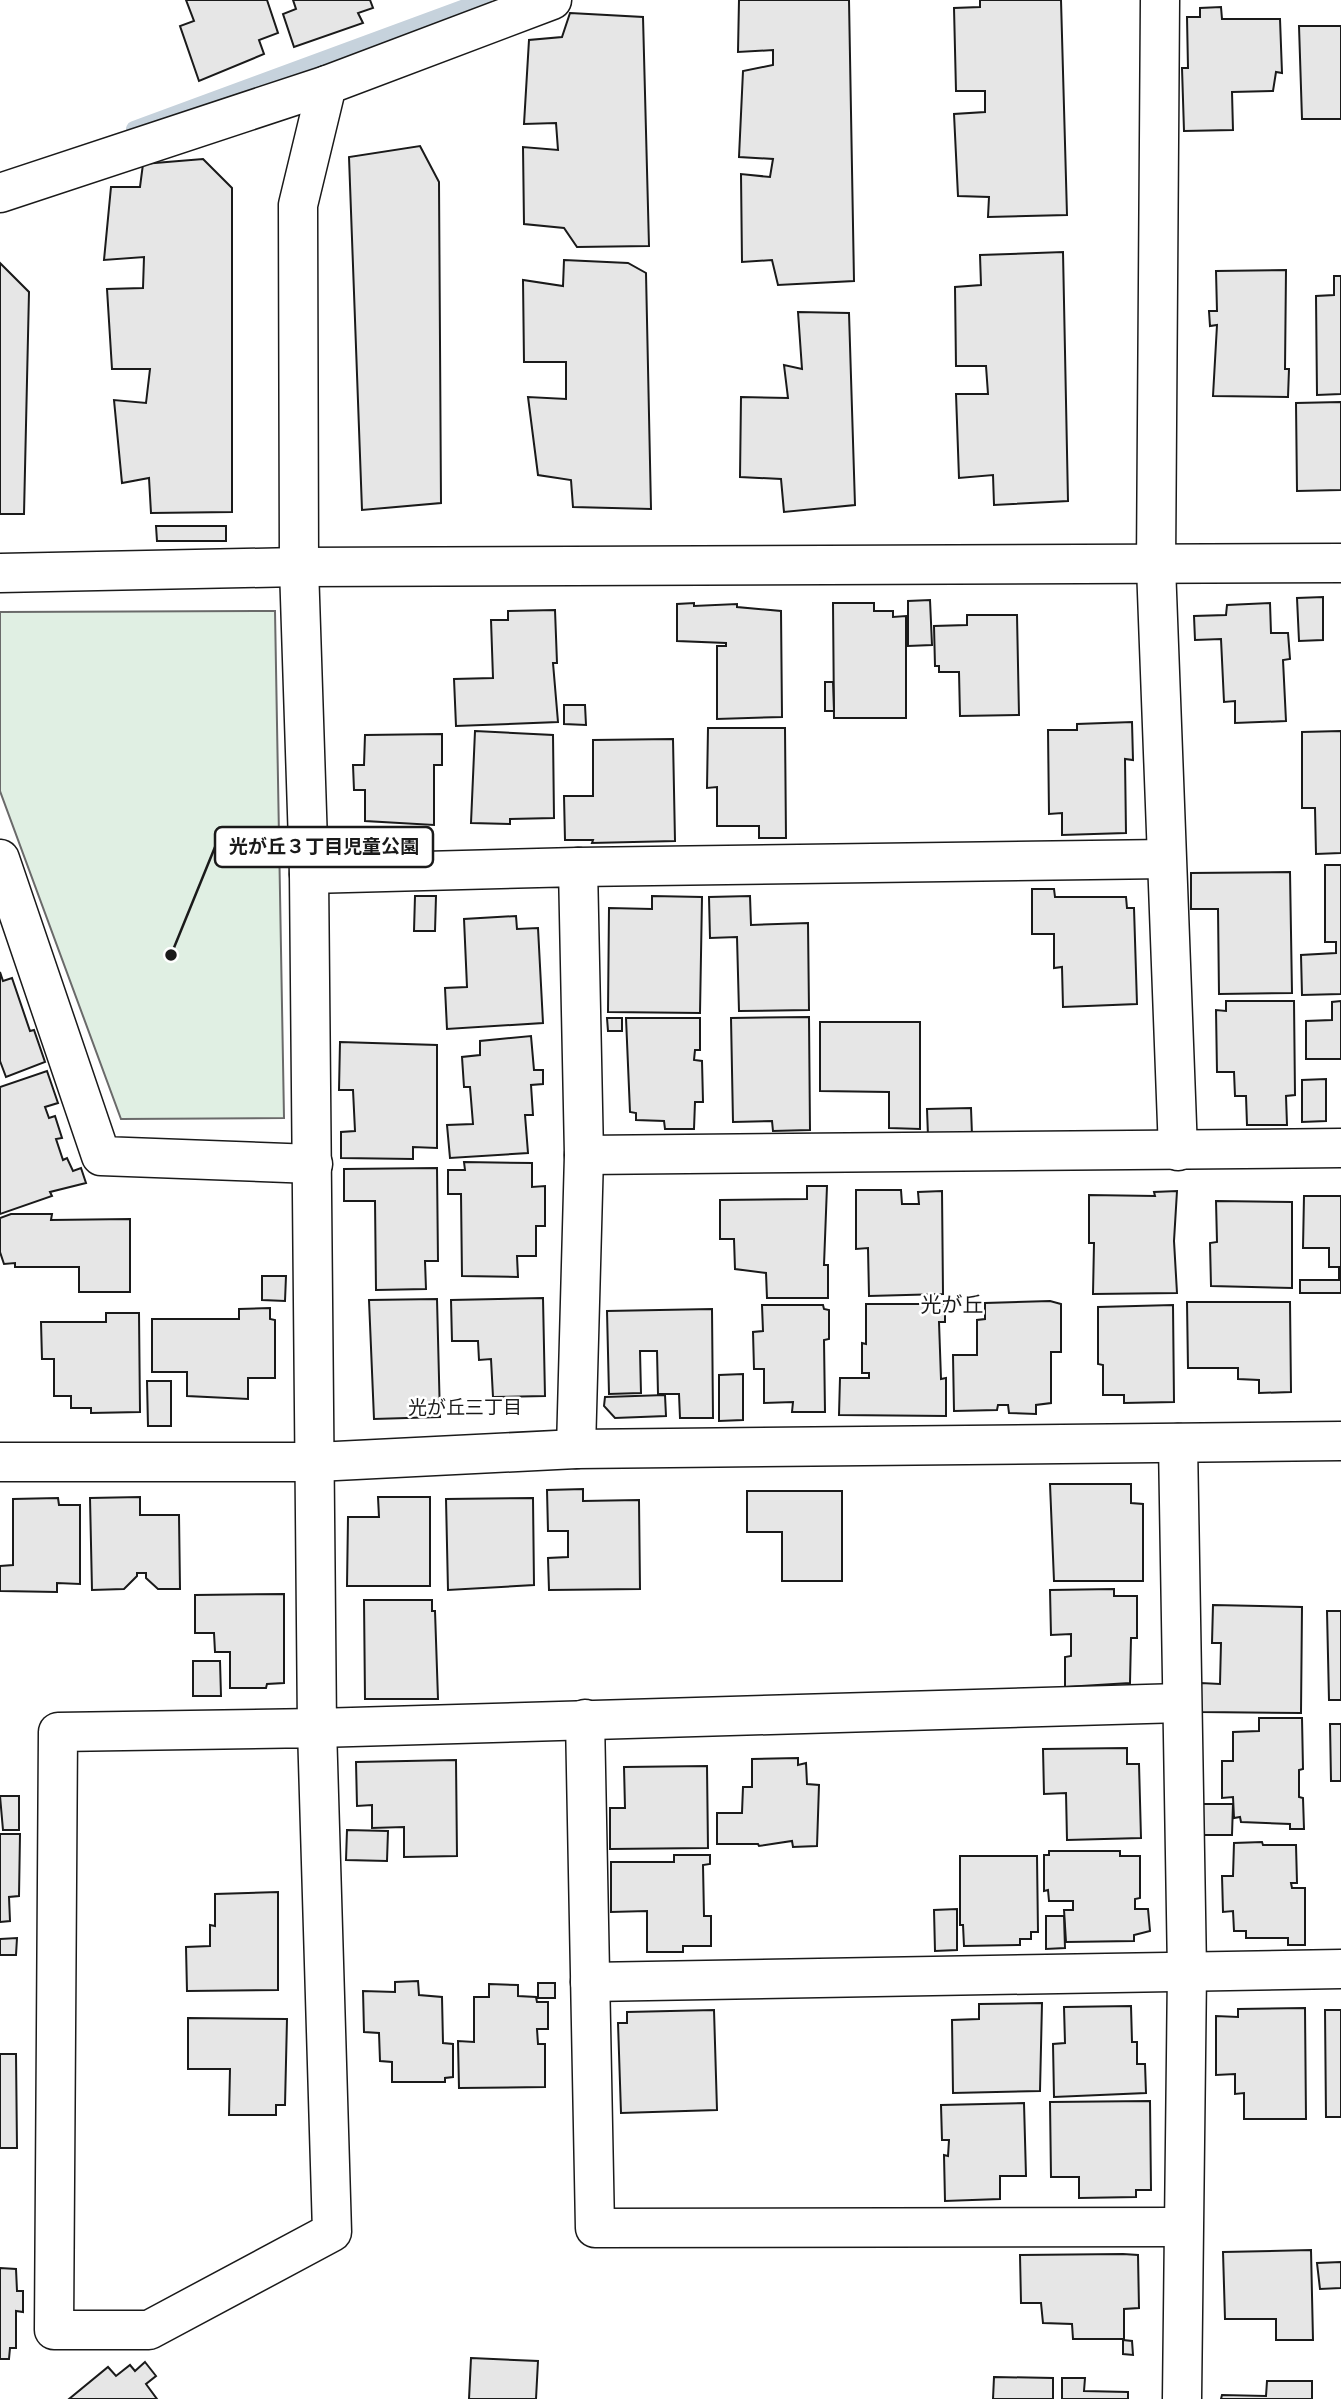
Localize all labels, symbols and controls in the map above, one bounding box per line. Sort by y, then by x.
callout: 光が丘３丁目児童公園 [215,827,433,867]
text: 光が丘３丁目児童公園 [229,834,419,858]
district label: 光が丘 [921,1291,984,1317]
district label: 光が丘三丁目 [408,1395,522,1419]

